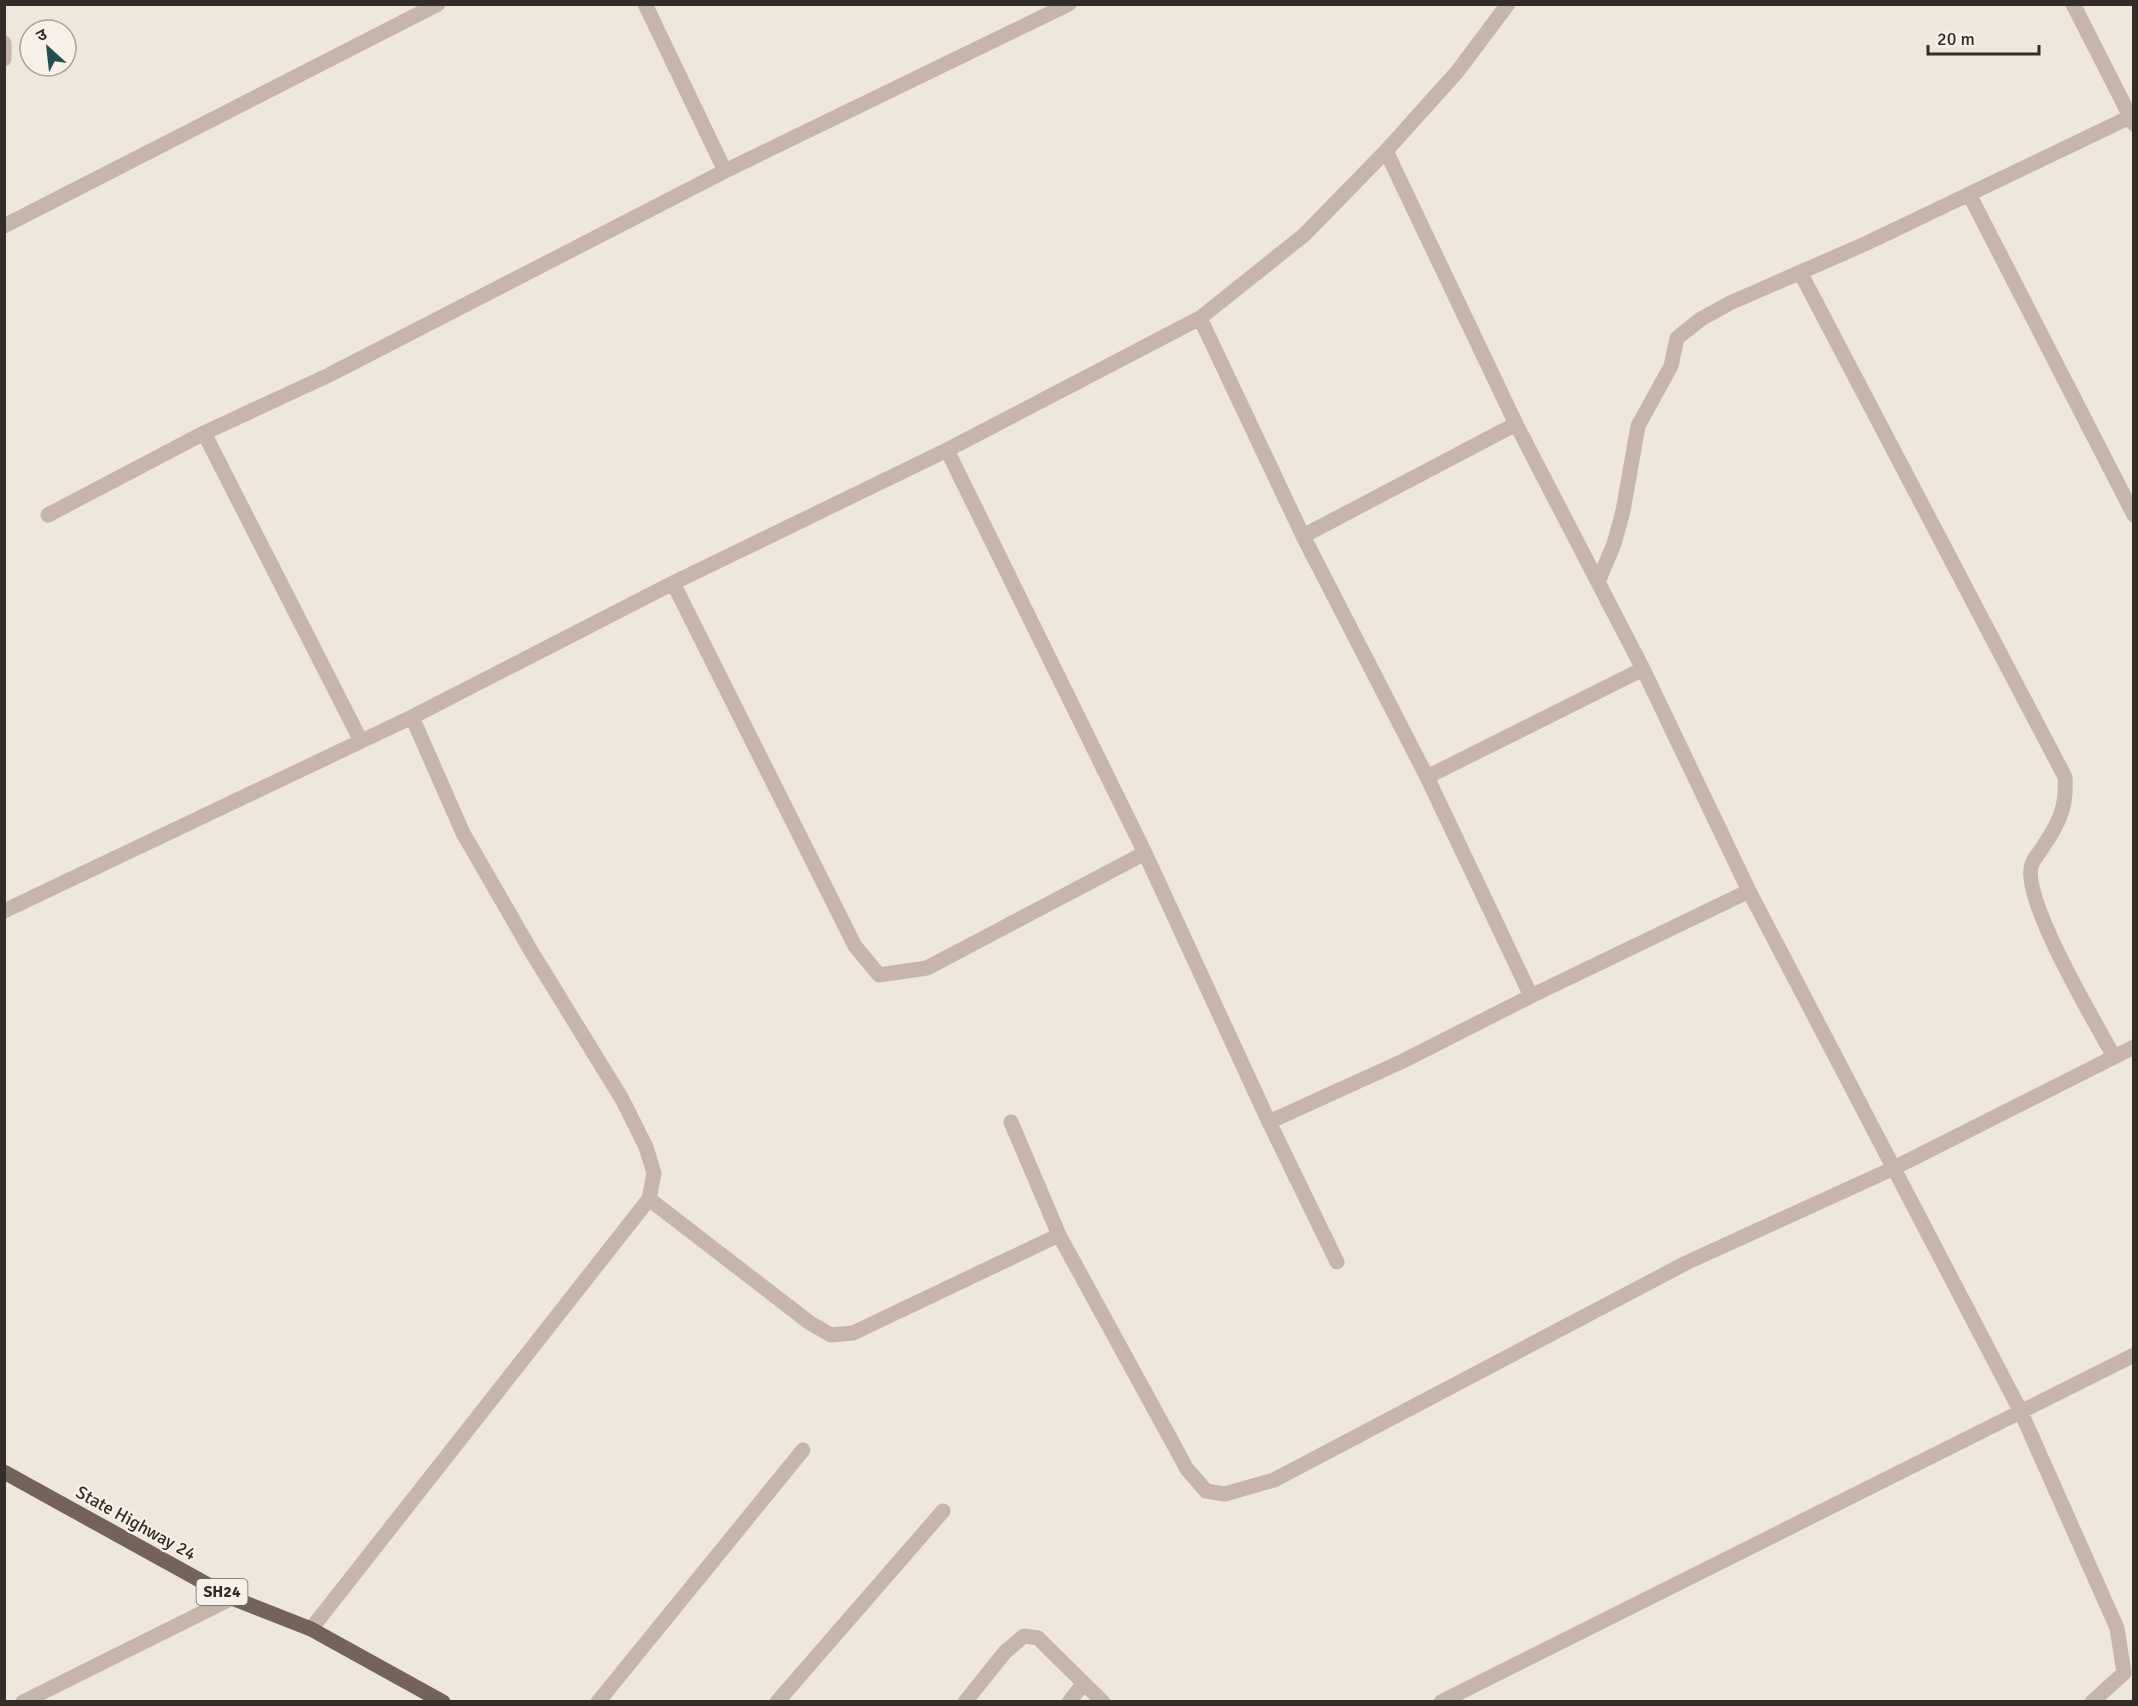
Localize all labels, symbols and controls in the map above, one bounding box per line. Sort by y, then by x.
north arrow [18,18,78,78]
scale bar [1928,18,2039,56]
text: उ [33,24,51,47]
text: 20 m [1937,28,1975,50]
street label: State Highway 24 [72,1481,200,1565]
road number: SH24 [196,1579,248,1605]

